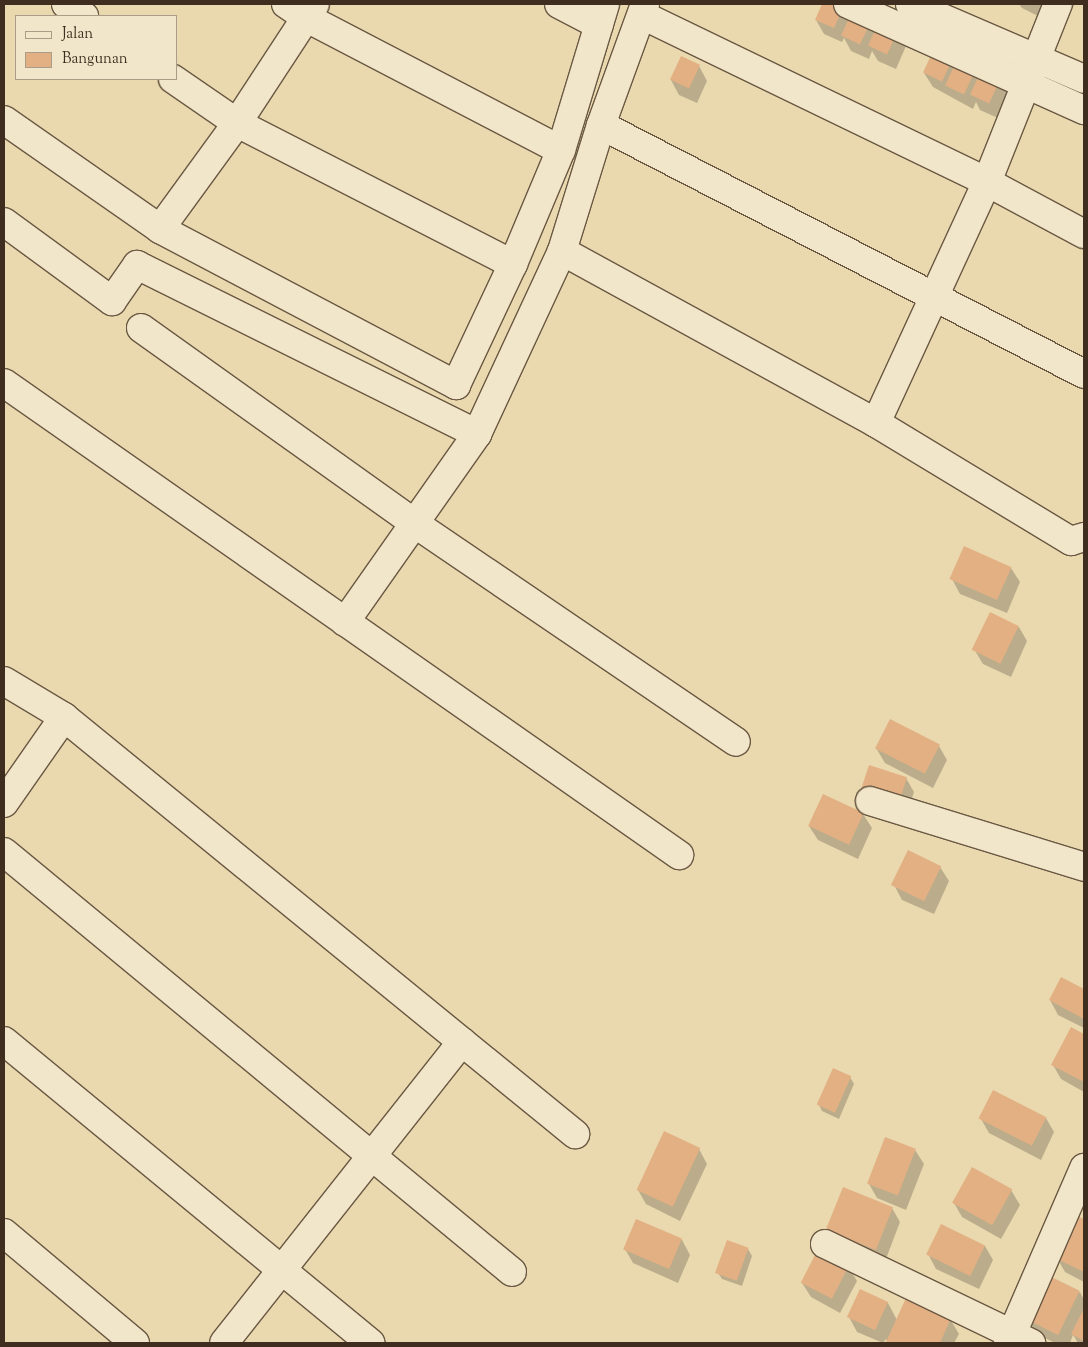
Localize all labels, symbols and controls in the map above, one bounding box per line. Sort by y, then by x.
legend [15,15,178,80]
text: Jalan [62,24,93,45]
text: Bangunan [62,49,128,70]

